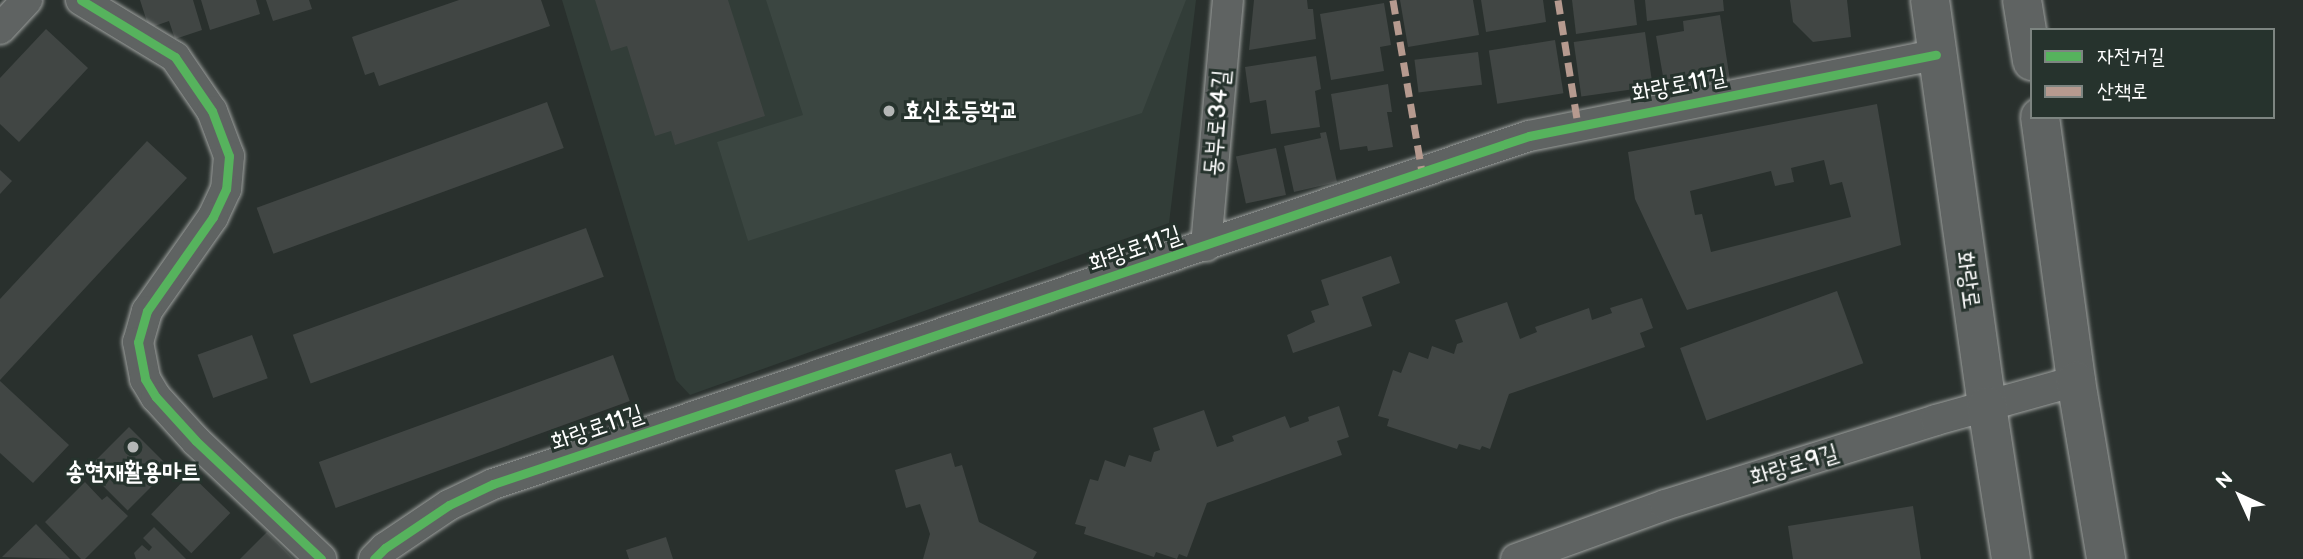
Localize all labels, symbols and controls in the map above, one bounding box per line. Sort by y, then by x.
legend [2030,28,2275,119]
text: 자전거길 [2097,44,2165,69]
street label: 화랑로11길 [1629,62,1729,108]
street label: 동부로34길 [1198,69,1236,177]
text: 산책로 [2097,79,2148,104]
place label: 효신초등학교 [903,97,1019,125]
marker: 효신초등학교 [881,103,897,119]
street label: 화랑로11길 [1085,220,1185,278]
street label: 화랑로 [1950,249,1986,311]
street label: 화랑로11길 [547,399,647,457]
street label: 화랑로9길 [1746,438,1842,492]
marker: 송현재활용마트 [125,439,141,455]
place label: 송현재활용마트 [65,458,201,486]
north arrow [2205,461,2275,531]
text: N [2212,468,2238,494]

